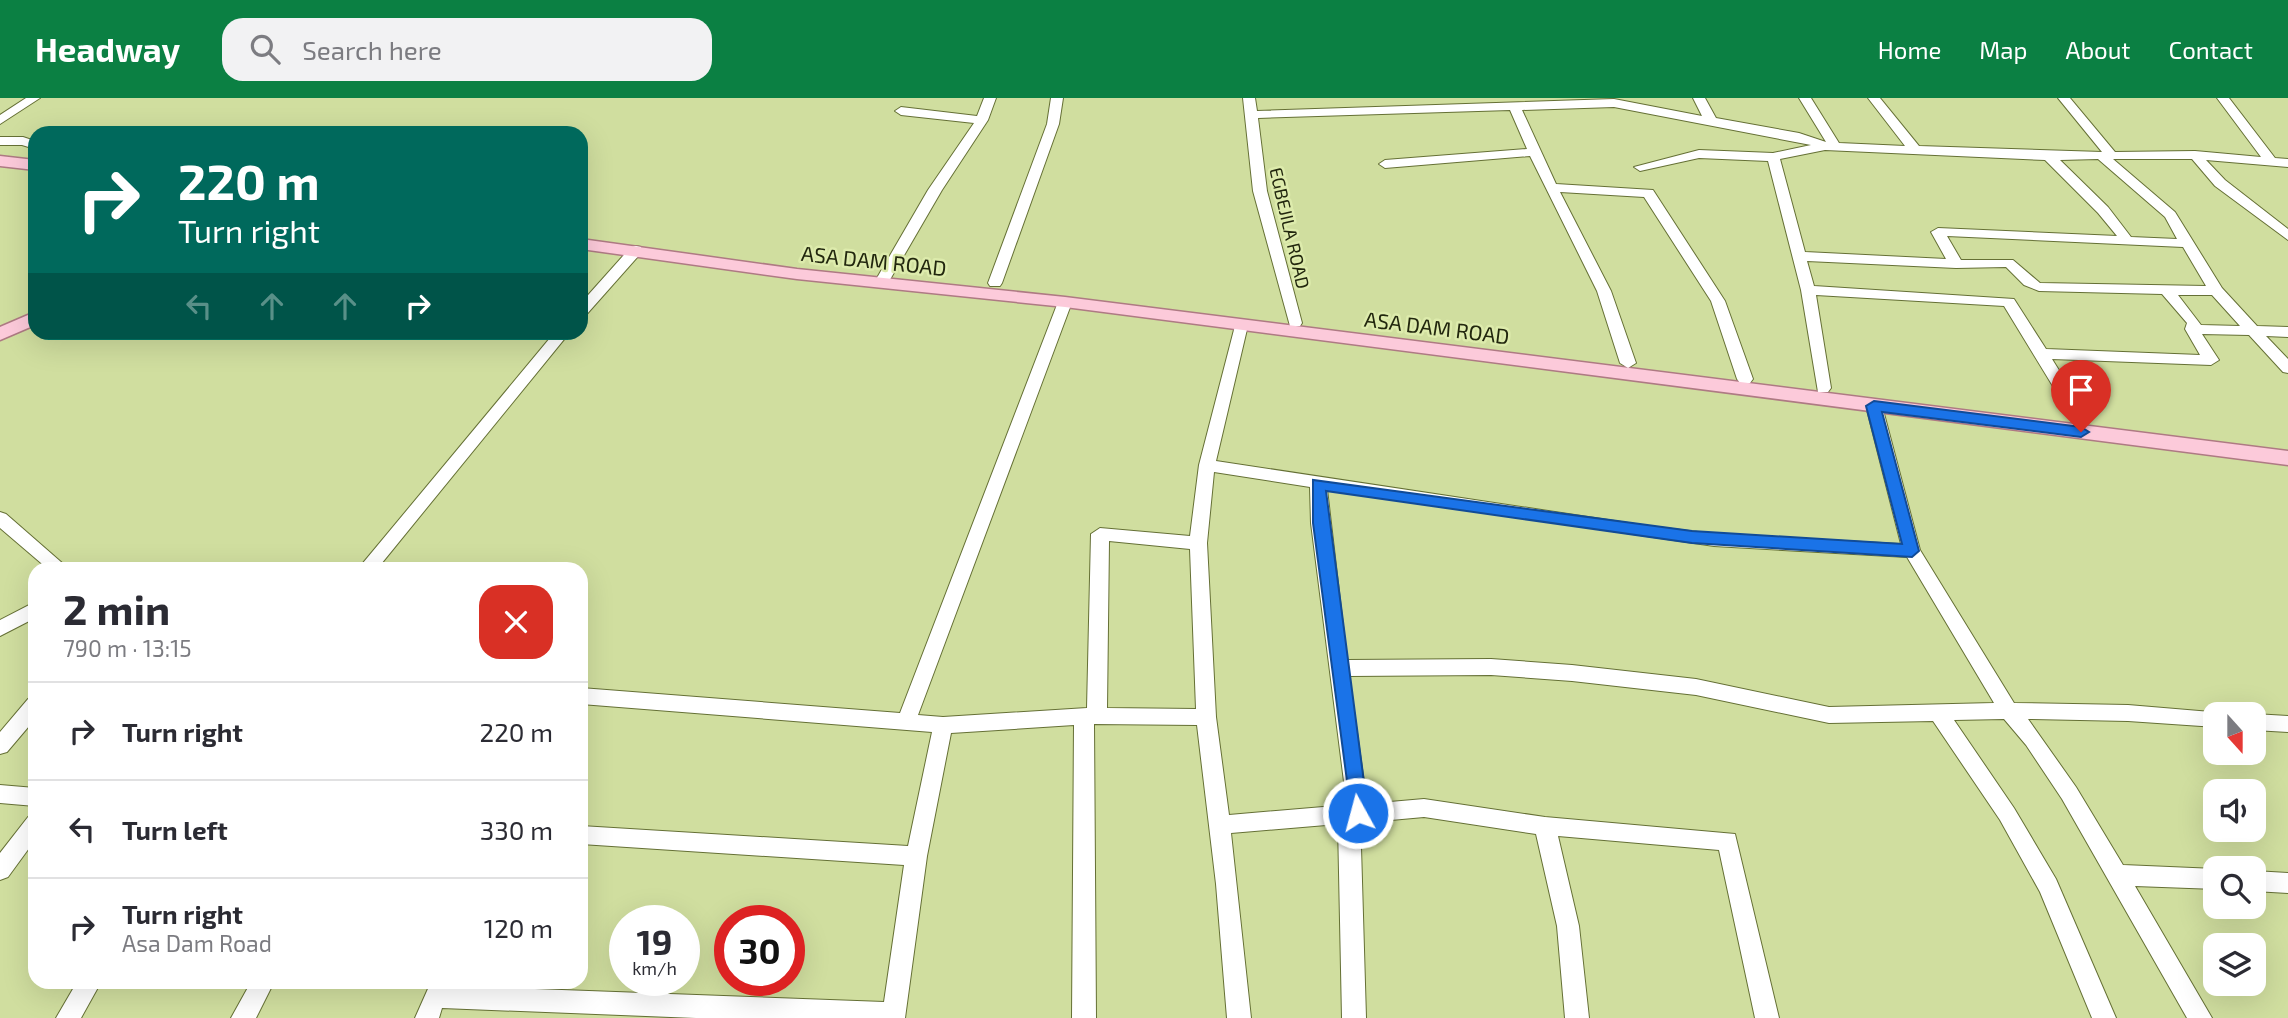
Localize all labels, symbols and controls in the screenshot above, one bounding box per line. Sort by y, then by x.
search box [222,18,712,81]
text: Headway [35,29,180,69]
icon: search [246,30,284,68]
text: Search here [302,34,442,65]
text: Home [1878,35,1941,64]
text: Map [1979,35,2027,64]
text: About [2065,35,2131,64]
text: Contact [2169,35,2253,64]
text: 220 m [178,151,320,210]
icon: right [63,154,154,245]
street label: EGBEJILA ROAD [1265,165,1315,291]
text: Turn right [178,211,320,249]
street label: ASA DAM ROAD [800,240,948,280]
icon: left [180,287,218,325]
icon: ahead [253,287,291,325]
icon: ahead [326,287,364,325]
icon: right [399,287,437,325]
street label: ASA DAM ROAD [1363,306,1511,348]
pin [2051,360,2111,432]
icon: arrive [2062,371,2100,409]
text: 2 min [63,583,170,633]
button: close [479,585,553,659]
text: 790 m · 13:15 [63,634,192,662]
north arrow [2203,702,2266,765]
map controls [2203,702,2266,996]
icon: right [63,712,101,750]
text: Turn right [122,716,243,747]
text: 220 m [480,716,553,747]
position arrow [1321,776,1395,850]
button: sound [2203,779,2266,842]
icon: left [63,810,101,848]
text: Turn left [122,814,228,845]
text: 330 m [480,814,553,845]
button: search [2203,856,2266,919]
text: Turn right [122,898,243,929]
speed limit sign: 30 [714,905,805,996]
icon: right [63,908,101,946]
text: 120 m [484,912,553,943]
text: 19 [637,920,672,962]
text: Asa Dam Road [122,929,272,957]
button: layers [2203,933,2266,996]
text: km/h [632,957,677,979]

